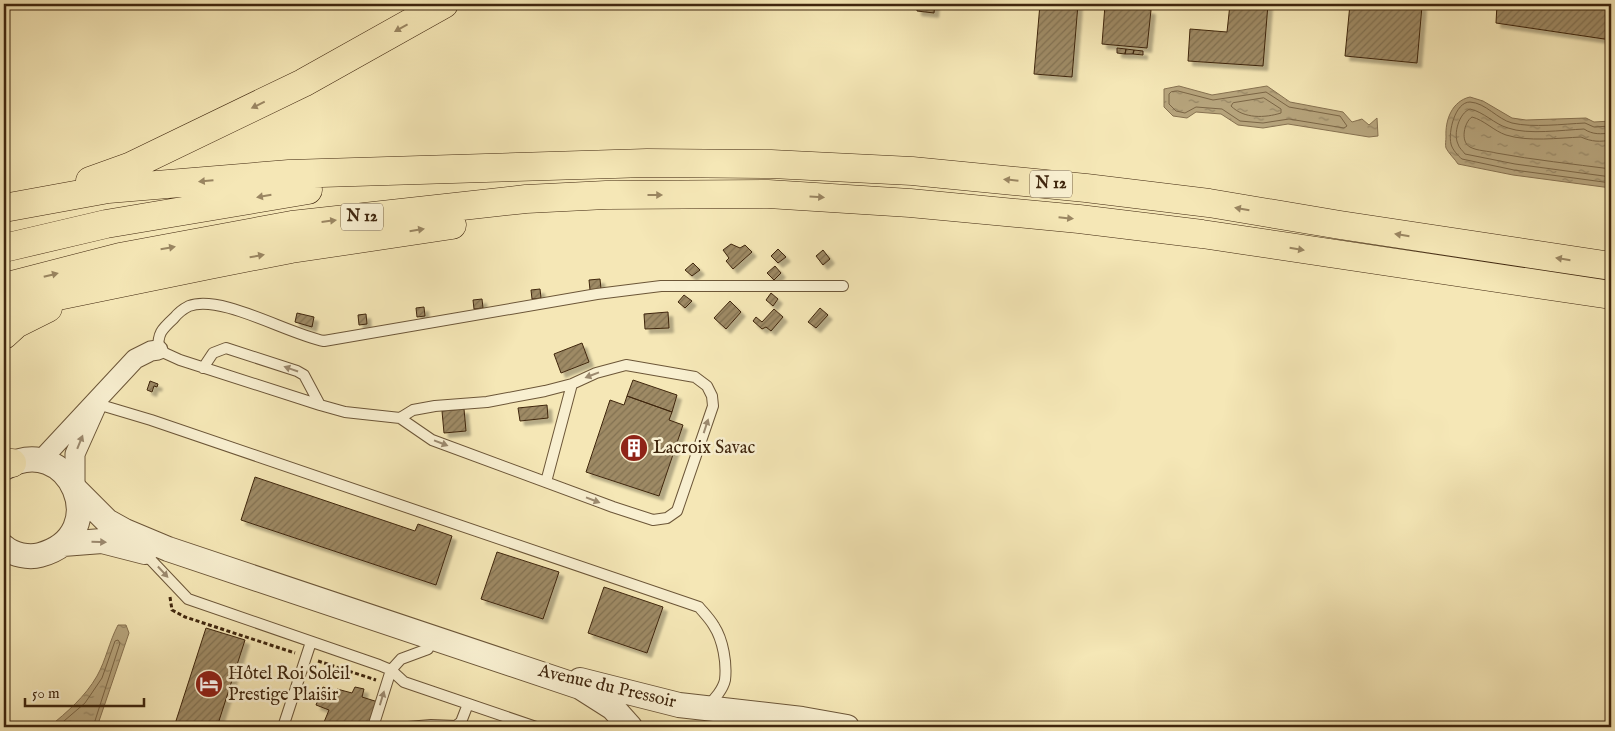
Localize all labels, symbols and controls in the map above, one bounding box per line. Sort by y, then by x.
one-way arrow [394,23,408,32]
one-way arrow [251,101,265,109]
road number: N 12 [1030,170,1072,198]
one-way arrow [1003,176,1019,184]
one-way arrow [197,177,213,185]
one-way arrow [647,191,663,199]
one-way arrow [255,193,271,201]
one-way arrow [809,194,825,202]
road number: N 12 [341,203,383,230]
one-way arrow [1234,204,1250,212]
one-way arrow [1059,214,1075,222]
one-way arrow [321,217,337,225]
one-way arrow [409,226,425,234]
one-way arrow [1394,230,1410,238]
one-way arrow [161,244,177,252]
one-way arrow [1289,245,1305,253]
one-way arrow [249,251,265,259]
one-way arrow [1555,255,1571,263]
one-way arrow [44,270,59,278]
one-way arrow [283,365,298,372]
one-way arrow [585,372,600,379]
one-way arrow [702,418,710,433]
building icon: Lacroix Savac [619,433,649,463]
one-way arrow [77,435,85,449]
place label: Lacroix Savac [653,437,756,460]
one-way arrow [434,439,449,447]
one-way arrow [586,496,601,504]
one-way arrow [92,538,108,546]
one-way arrow [157,566,169,578]
street label: Avenue du Pressoir [535,660,679,714]
place label: Hôtel Roi Soleil Prestige Plaisir [228,663,350,707]
hotel icon: Hôtel Roi Soleil Prestige Plaisir [194,669,224,699]
scale bar [25,676,144,708]
text: 50 m [32,684,60,703]
one-way arrow [378,691,386,706]

